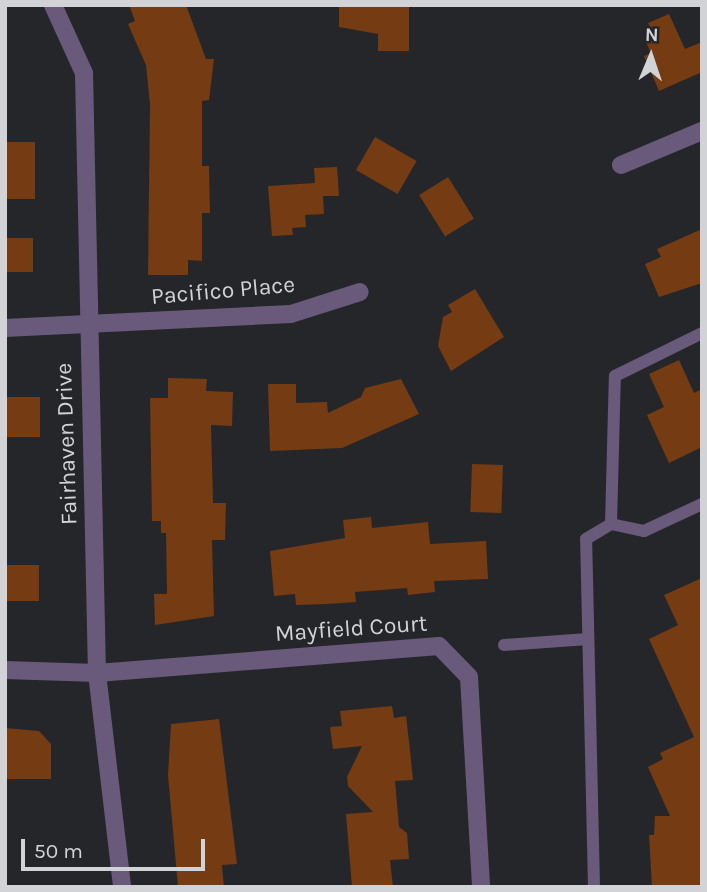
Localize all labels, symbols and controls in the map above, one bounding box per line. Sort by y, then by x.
north arrow [616,21,686,91]
text: N [645,24,659,46]
street label: Pacifico Place [150,271,296,311]
street label: Fairhaven Drive [50,362,84,526]
street label: Mayfield Court [274,610,428,648]
scale bar [24,826,208,870]
text: 50 m [34,839,83,863]

